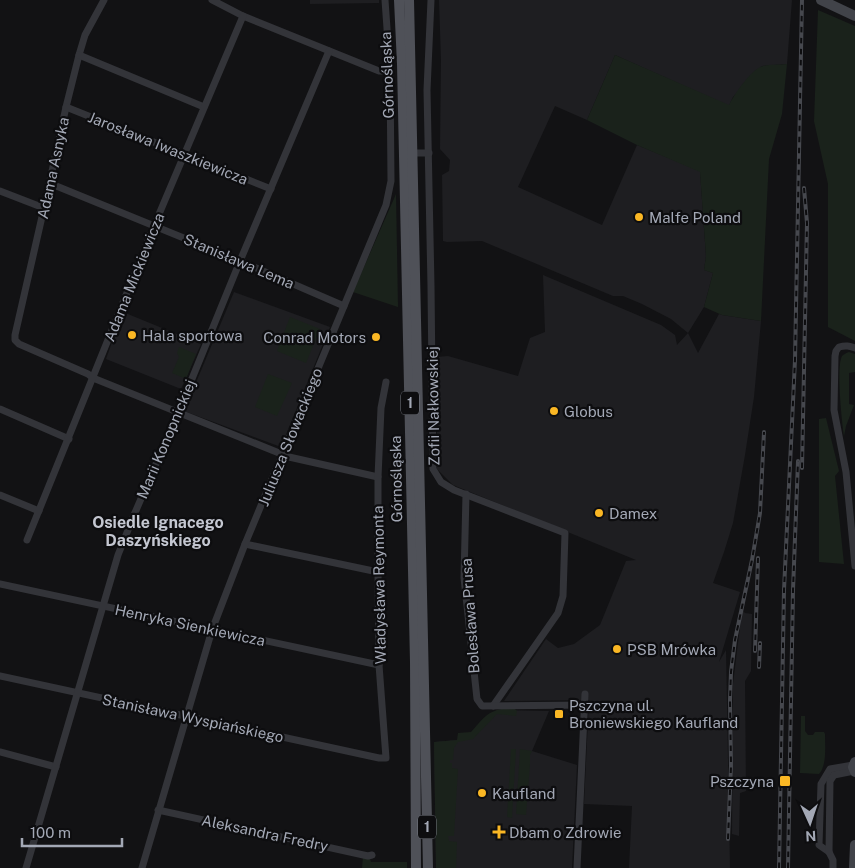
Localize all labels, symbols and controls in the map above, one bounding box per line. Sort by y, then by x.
street label: Górnośląska [377,31,397,119]
street label: Jarosława Iwaszkiewicza [86,108,250,188]
street label: Adama Asnyka [34,116,72,220]
place label: Malfe Poland [649,209,741,226]
street label: Adama Mickiewicza [100,210,168,344]
marker: Malfe Poland [633,211,645,223]
street label: Stanisława Lema [181,230,297,292]
place label: Hala sportowa [142,327,243,344]
marker: Hala sportowa [126,329,138,341]
place label: Conrad Motors [263,329,366,346]
marker: Conrad Motors [370,331,382,343]
street label: Zofii Nałkowskiej [423,346,443,466]
street label: Juliusza Słowackiego [254,365,326,509]
street label: Marii Konopnickiej [133,377,199,501]
road number: 1 [401,392,419,414]
place label: Globus [564,403,613,420]
marker: Globus [548,405,560,417]
street label: Górnośląska [387,435,405,523]
street label: Władysława Reymonta [369,505,389,665]
place label: Damex [609,505,657,522]
marker: Damex [593,507,605,519]
district label: Osiedle Ignacego Daszyńskiego [92,513,224,550]
street label: Bolesława Prusa [457,558,483,674]
street label: Henryka Sienkiewicza [113,601,267,649]
place label: PSB Mrówka [627,641,716,658]
marker: PSB Mrówka [611,643,623,655]
street label: Stanisława Wyspiańskiego [101,690,285,746]
place label: Pszczyna ul. Broniewskiego Kaufland [569,697,738,731]
marker: Pszczyna ul. Broniewskiego Kaufland [553,708,565,720]
place label: Pszczyna [710,773,774,790]
marker: Pszczyna [778,774,792,788]
place label: Kaufland [492,785,555,802]
marker: Kaufland [476,787,488,799]
north arrow [785,798,835,848]
street label: Aleksandra Fredry [200,811,330,855]
scale bar [22,816,122,848]
road number: 1 [418,816,436,839]
text: 100 m [30,824,71,841]
place label: Dbam o Zdrowie [509,824,621,841]
marker: Dbam o Zdrowie [493,826,505,838]
text: N [805,828,817,844]

